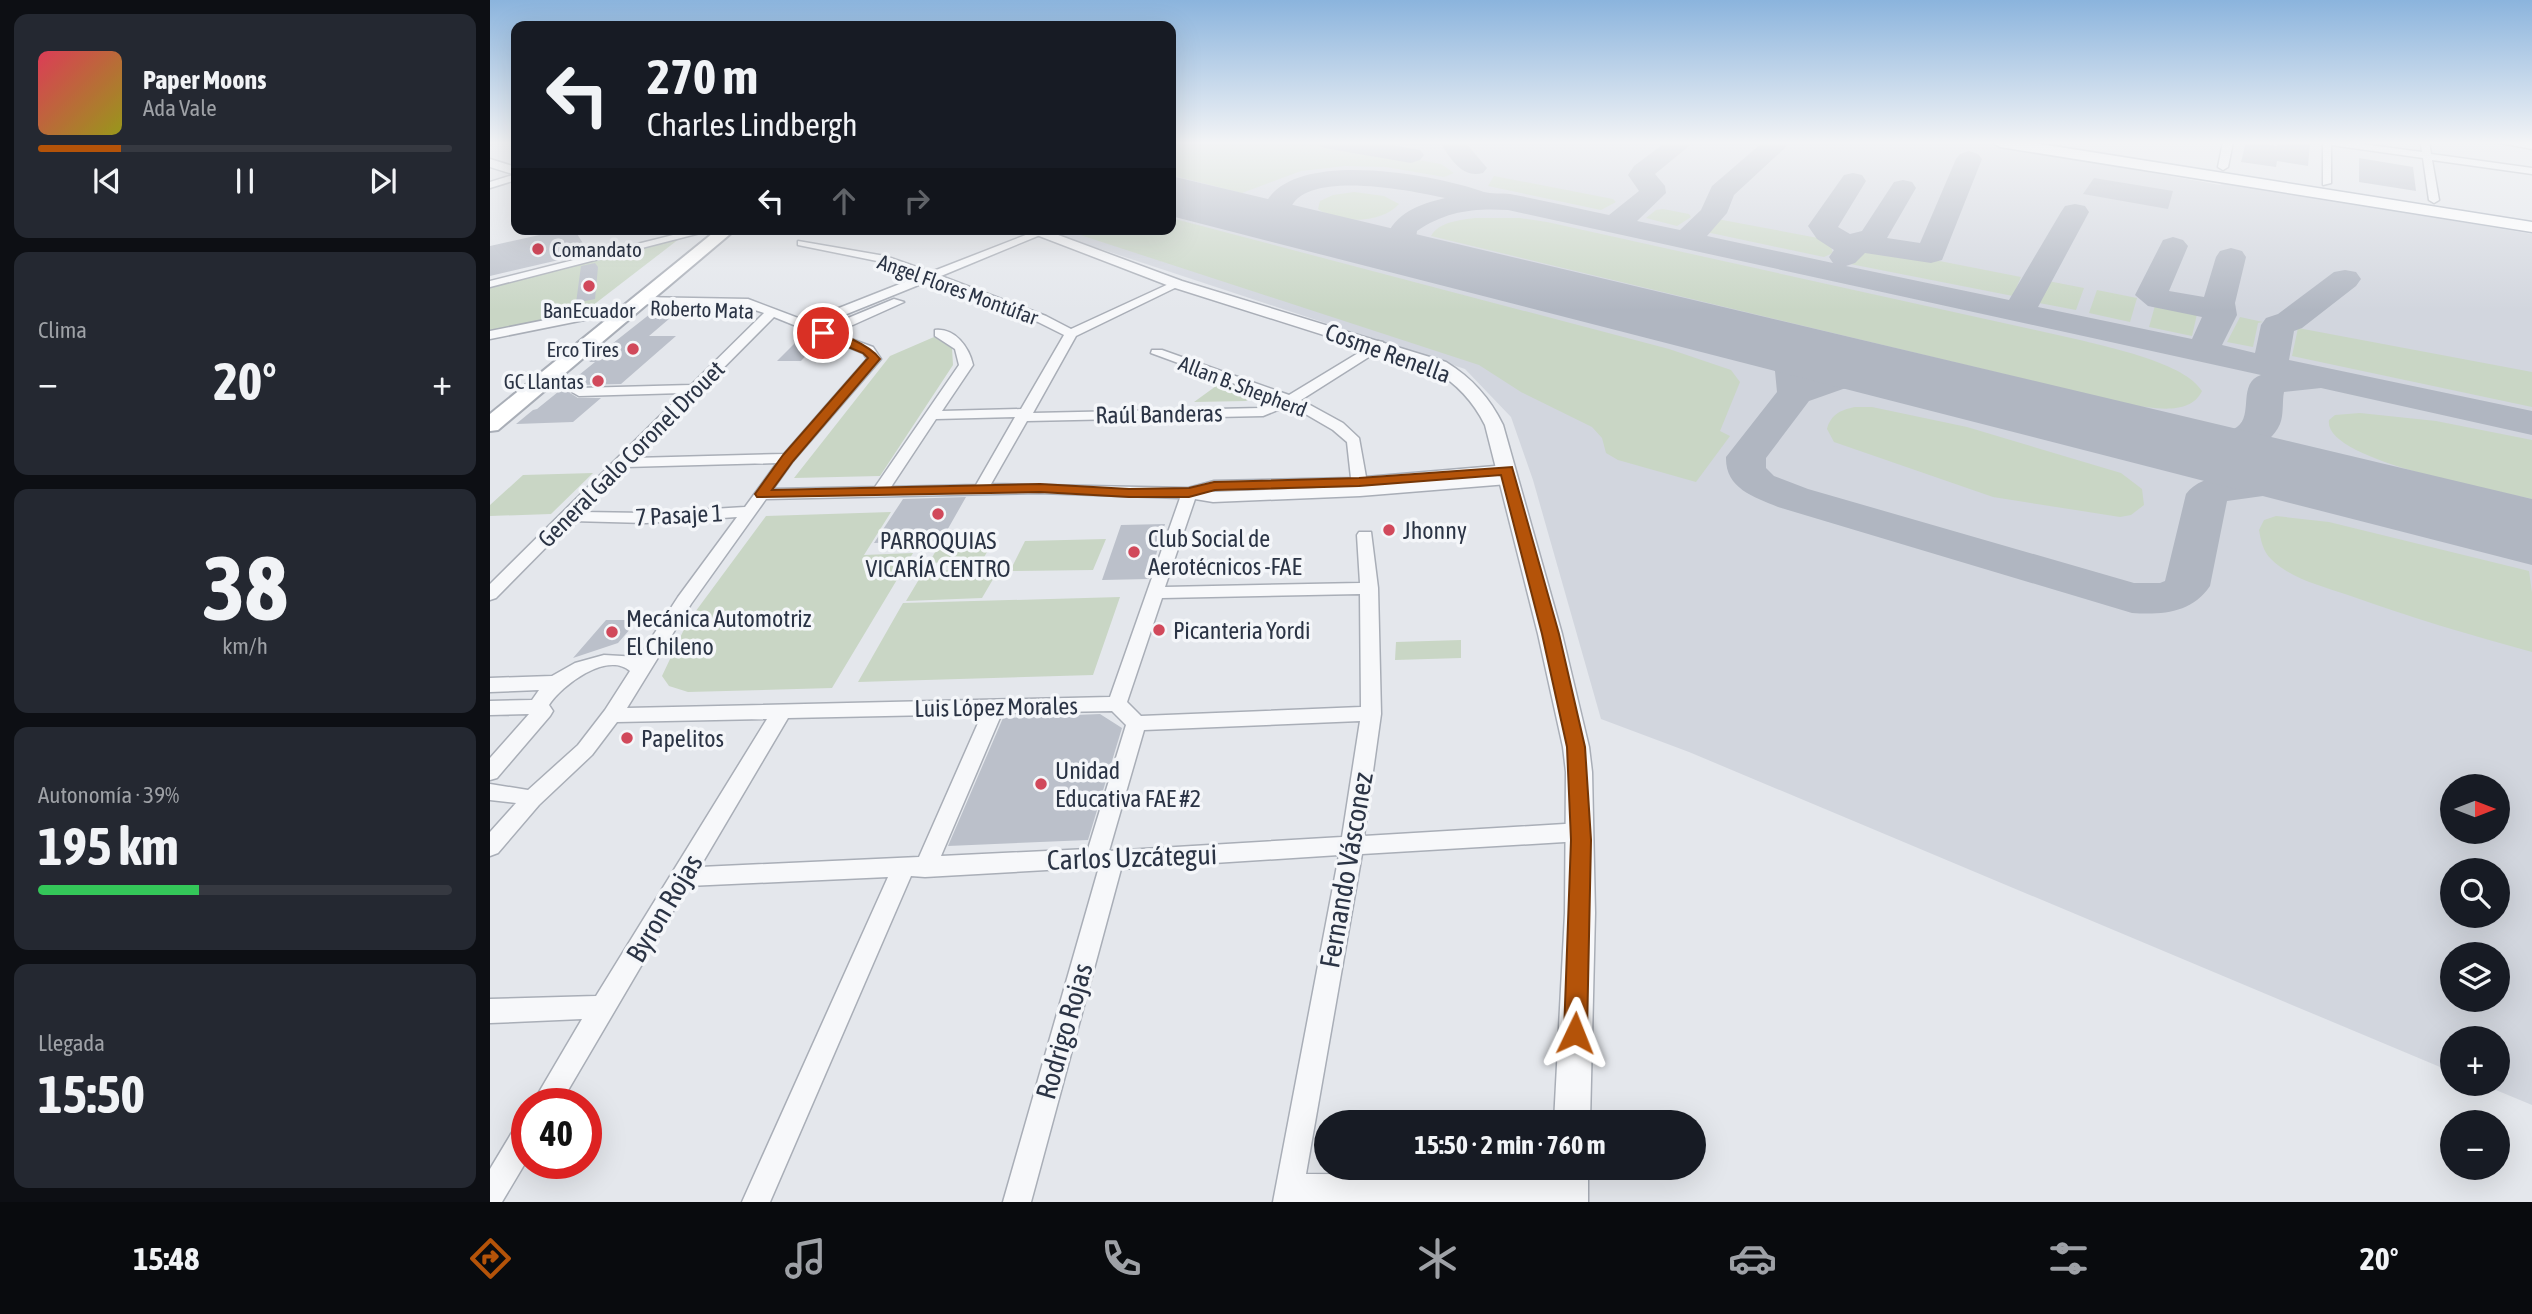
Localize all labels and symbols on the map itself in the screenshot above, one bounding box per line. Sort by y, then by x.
place label: Comandato [552,237,642,261]
marker: Comandato [530,241,546,257]
street label: Angel Flores Montúfar [875,249,1042,329]
marker: BanEcuador [581,278,597,294]
street label: Roberto Mata [650,295,754,323]
place label: BanEcuador [543,298,636,322]
pin [793,303,853,363]
street label: Cosme Renella [1322,318,1454,388]
place label: Erco Tires [547,337,619,361]
marker: Erco Tires [625,341,641,357]
street label: Allan B. Shepherd [1176,351,1310,421]
street label: General Galo Coronel Drouet [532,355,730,553]
place label: GC Llantas [504,369,584,393]
marker: GC Llantas [590,373,606,389]
street label: Raúl Banderas [1095,399,1223,429]
street label: 7 Pasaje 1 [635,499,723,531]
marker: PARROQUIAS VICARÍA CENTRO [930,506,946,522]
place label: Jhonny [1403,517,1467,544]
marker: Jhonny [1381,522,1397,538]
place label: Club Social de Aerotécnicos -FAE [1148,525,1302,580]
place label: PARROQUIAS VICARÍA CENTRO [865,527,1011,582]
marker: Club Social de Aerotécnicos -FAE [1126,544,1142,560]
place label: Mecánica Automotriz El Chileno [626,605,812,660]
place label: Picanteria Yordi [1173,617,1311,644]
marker: Picanteria Yordi [1151,622,1167,638]
marker: Mecánica Automotriz El Chileno [604,624,620,640]
street label: Luis López Morales [914,692,1078,722]
place label: Papelitos [641,725,724,752]
marker: Papelitos [619,730,635,746]
place label: Unidad Educativa FAE #2 [1055,757,1201,812]
street label: Fernando Vásconez [1313,770,1379,970]
north arrow [2440,774,2510,844]
marker: Unidad Educativa FAE #2 [1033,776,1049,792]
street label: Carlos Uzcátegui [1046,838,1218,876]
street label: Byron Rojas [619,848,709,968]
street label: Rodrigo Rojas [1029,959,1099,1103]
position arrow [1538,996,1612,1070]
speed limit sign: 40 [511,1088,602,1179]

